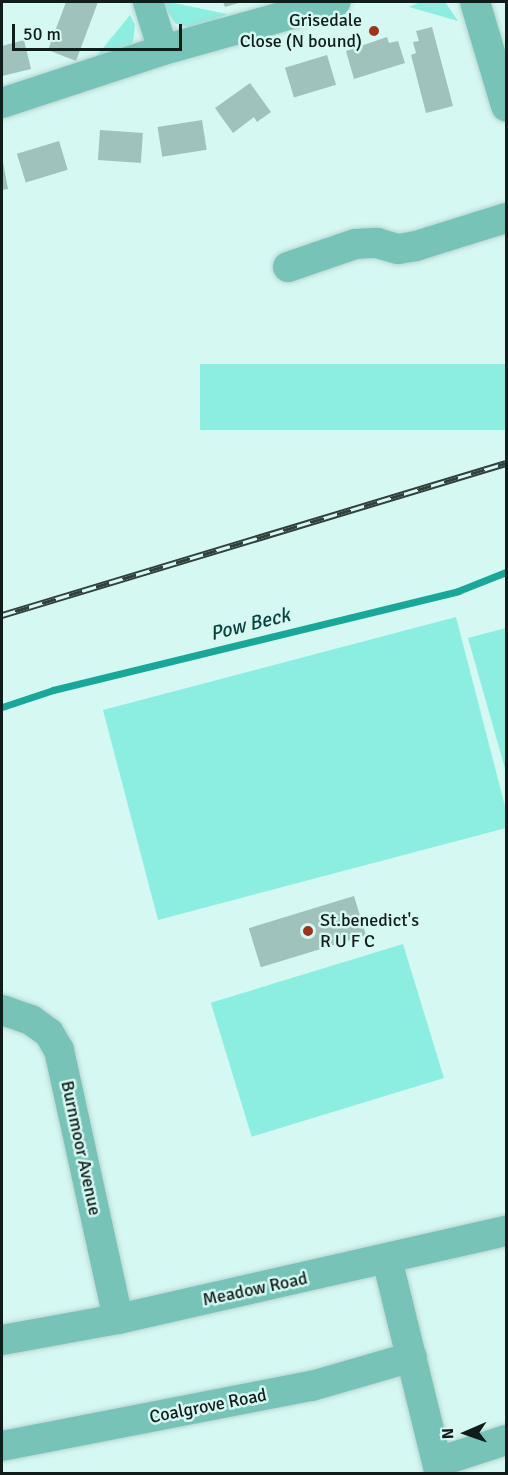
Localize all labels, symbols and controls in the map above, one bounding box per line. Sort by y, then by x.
place label: Grisedale Close (N bound) [240,10,362,52]
scale bar [15,12,184,50]
text: 50 m [23,23,61,45]
marker: Grisedale Close (N bound) [367,24,381,38]
water label: Pow Beck [208,603,292,645]
place label: St.benedict's R U F C [320,910,419,952]
marker: St.benedict's R U F C [301,924,315,938]
street label: Burnmoor Avenue [56,1079,106,1217]
street label: Meadow Road [201,1267,309,1311]
street label: Coalgrove Road [148,1384,268,1428]
north arrow [436,1403,496,1463]
text: N [438,1428,458,1440]

